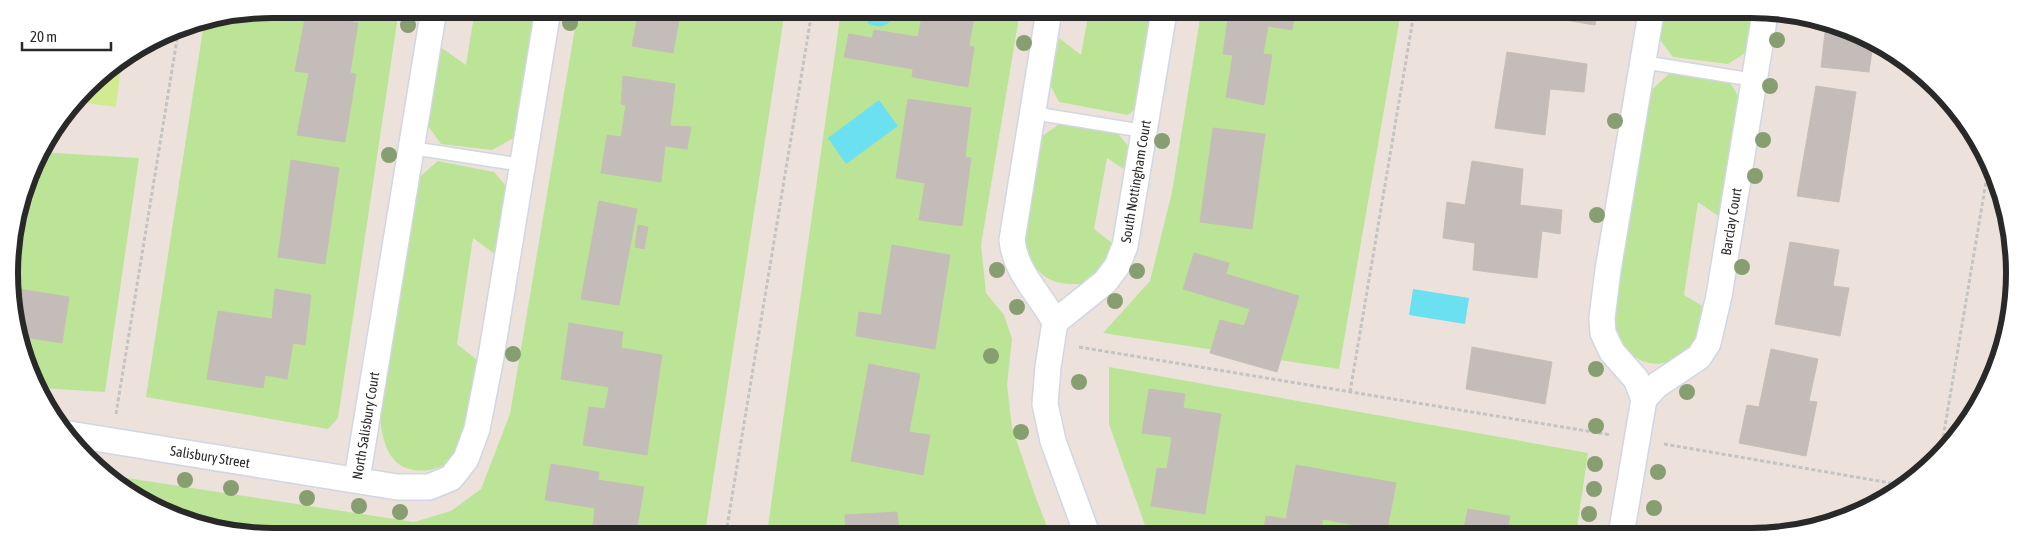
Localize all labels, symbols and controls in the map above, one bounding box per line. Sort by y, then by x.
scale bar [22,20,111,52]
text: 20 m [30,28,57,45]
street label: South Nottingham Court [1118,119,1154,244]
street label: Barclay Court [1718,187,1745,256]
street label: North Salisbury Court [349,371,382,481]
street label: Salisbury Street [169,442,251,471]

